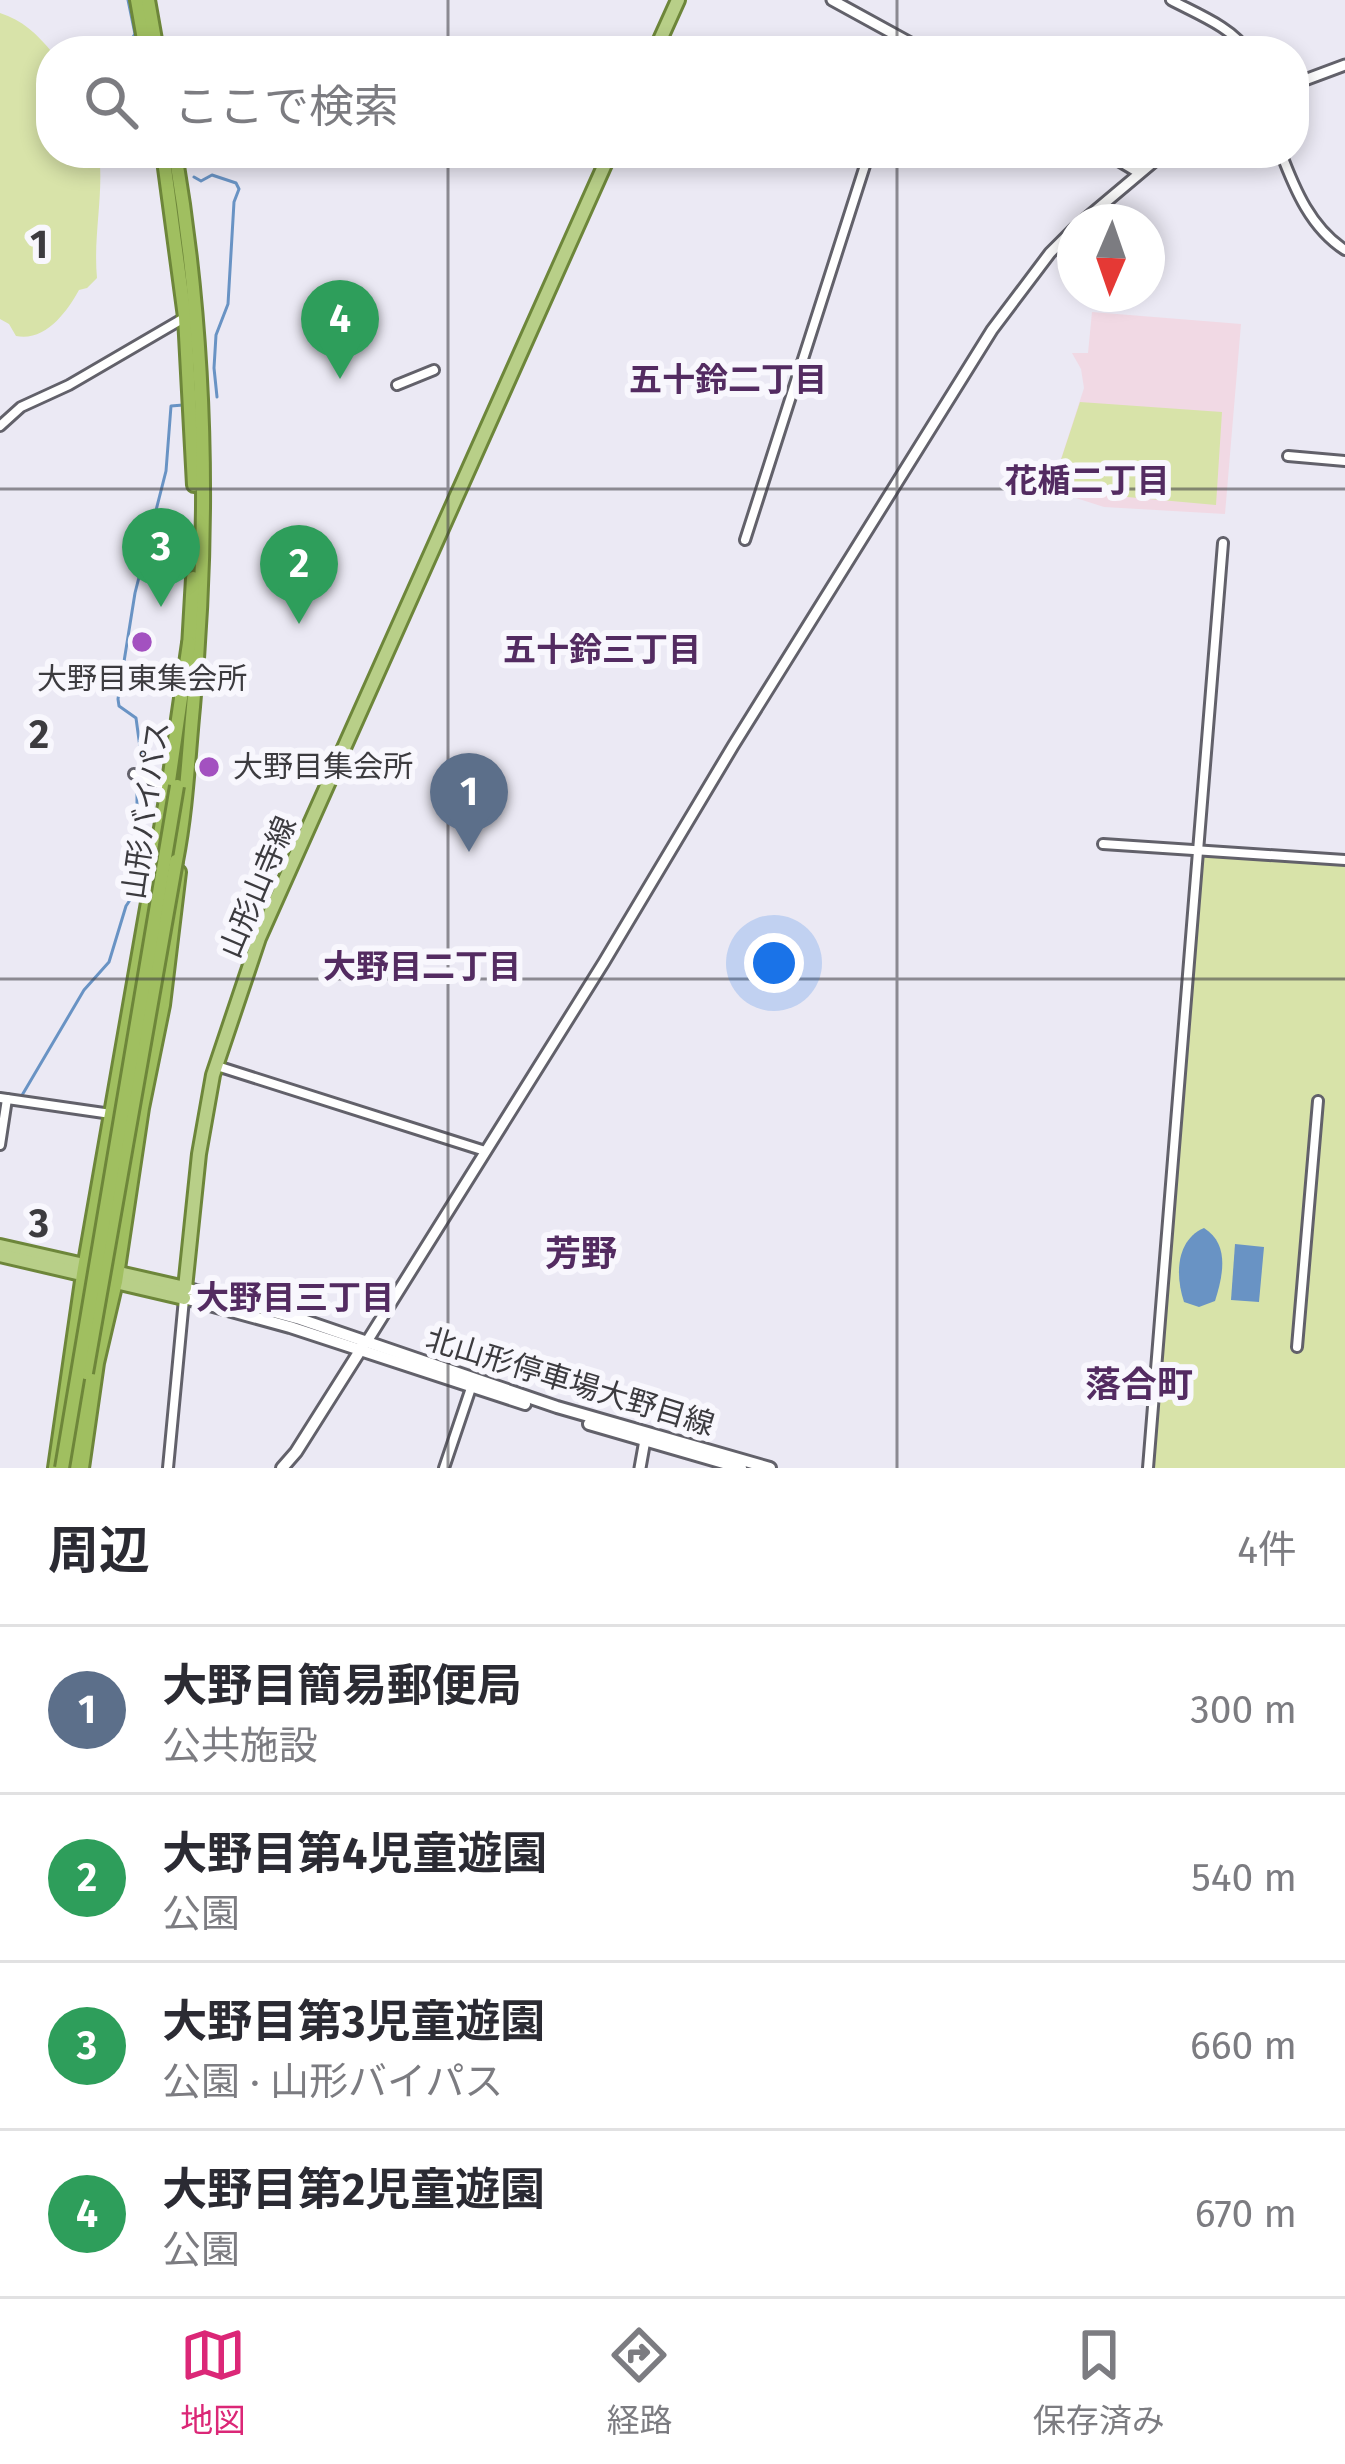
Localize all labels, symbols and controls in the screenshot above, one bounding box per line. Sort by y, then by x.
search box [36,36,1309,168]
icon: search [78,69,144,135]
text: ここで検索 [174,80,399,134]
north arrow [1057,204,1165,312]
text: 1 [30,222,48,268]
pin: 4 [301,280,379,379]
district label: 五十鈴二丁目 [629,360,827,400]
district label: 花楯二丁目 [1005,461,1170,501]
pin: 3 [122,508,200,607]
pin: 2 [260,525,338,624]
marker: 大野目東集会所 [129,629,155,655]
district label: 五十鈴三丁目 [503,630,701,670]
place label: 大野目東集会所 [37,661,247,697]
text: 2 [29,712,49,758]
street label: 山形バイパス [116,719,176,901]
place label: 大野目集会所 [233,749,413,785]
pin: 1 [430,753,508,852]
marker: 大野目集会所 [196,754,222,780]
street label: 山形山寺線 [212,811,304,963]
your location [744,933,804,993]
district label: 大野目二丁目 [323,947,521,987]
text: 3 [28,1201,49,1247]
district label: 芳野 [545,1232,617,1276]
district label: 大野目三丁目 [196,1278,394,1318]
street label: 北山形停車場大野目線 [421,1321,719,1443]
district label: 落合町 [1085,1363,1193,1407]
text: 周辺 [48,1520,150,1582]
text: 4件 [1237,1527,1297,1573]
text: 大野目簡易郵便局 [162,1659,522,1713]
text: 1 [78,1687,96,1733]
text: 300 m [1190,1687,1297,1733]
text: 公共施設 [162,1723,318,1769]
text: 大野目第4児童遊園 [162,1827,547,1881]
text: 2 [77,1855,97,1901]
text: 540 m [1191,1855,1297,1901]
text: 公園 [162,1891,240,1937]
text: 大野目第3児童遊園 [162,1995,545,2049]
text: 3 [77,2023,97,2069]
text: 660 m [1190,2023,1297,2069]
text: 公園 · 山形バイパス [162,2059,503,2105]
text: 大野目第2児童遊園 [162,2163,545,2217]
text: 4 [76,2191,98,2237]
text: 670 m [1195,2191,1297,2237]
text: 公園 [162,2227,240,2273]
tab: 地図 [180,2322,246,2442]
tab: 経路 [606,2322,672,2442]
tab: 保存済み [1033,2322,1165,2442]

